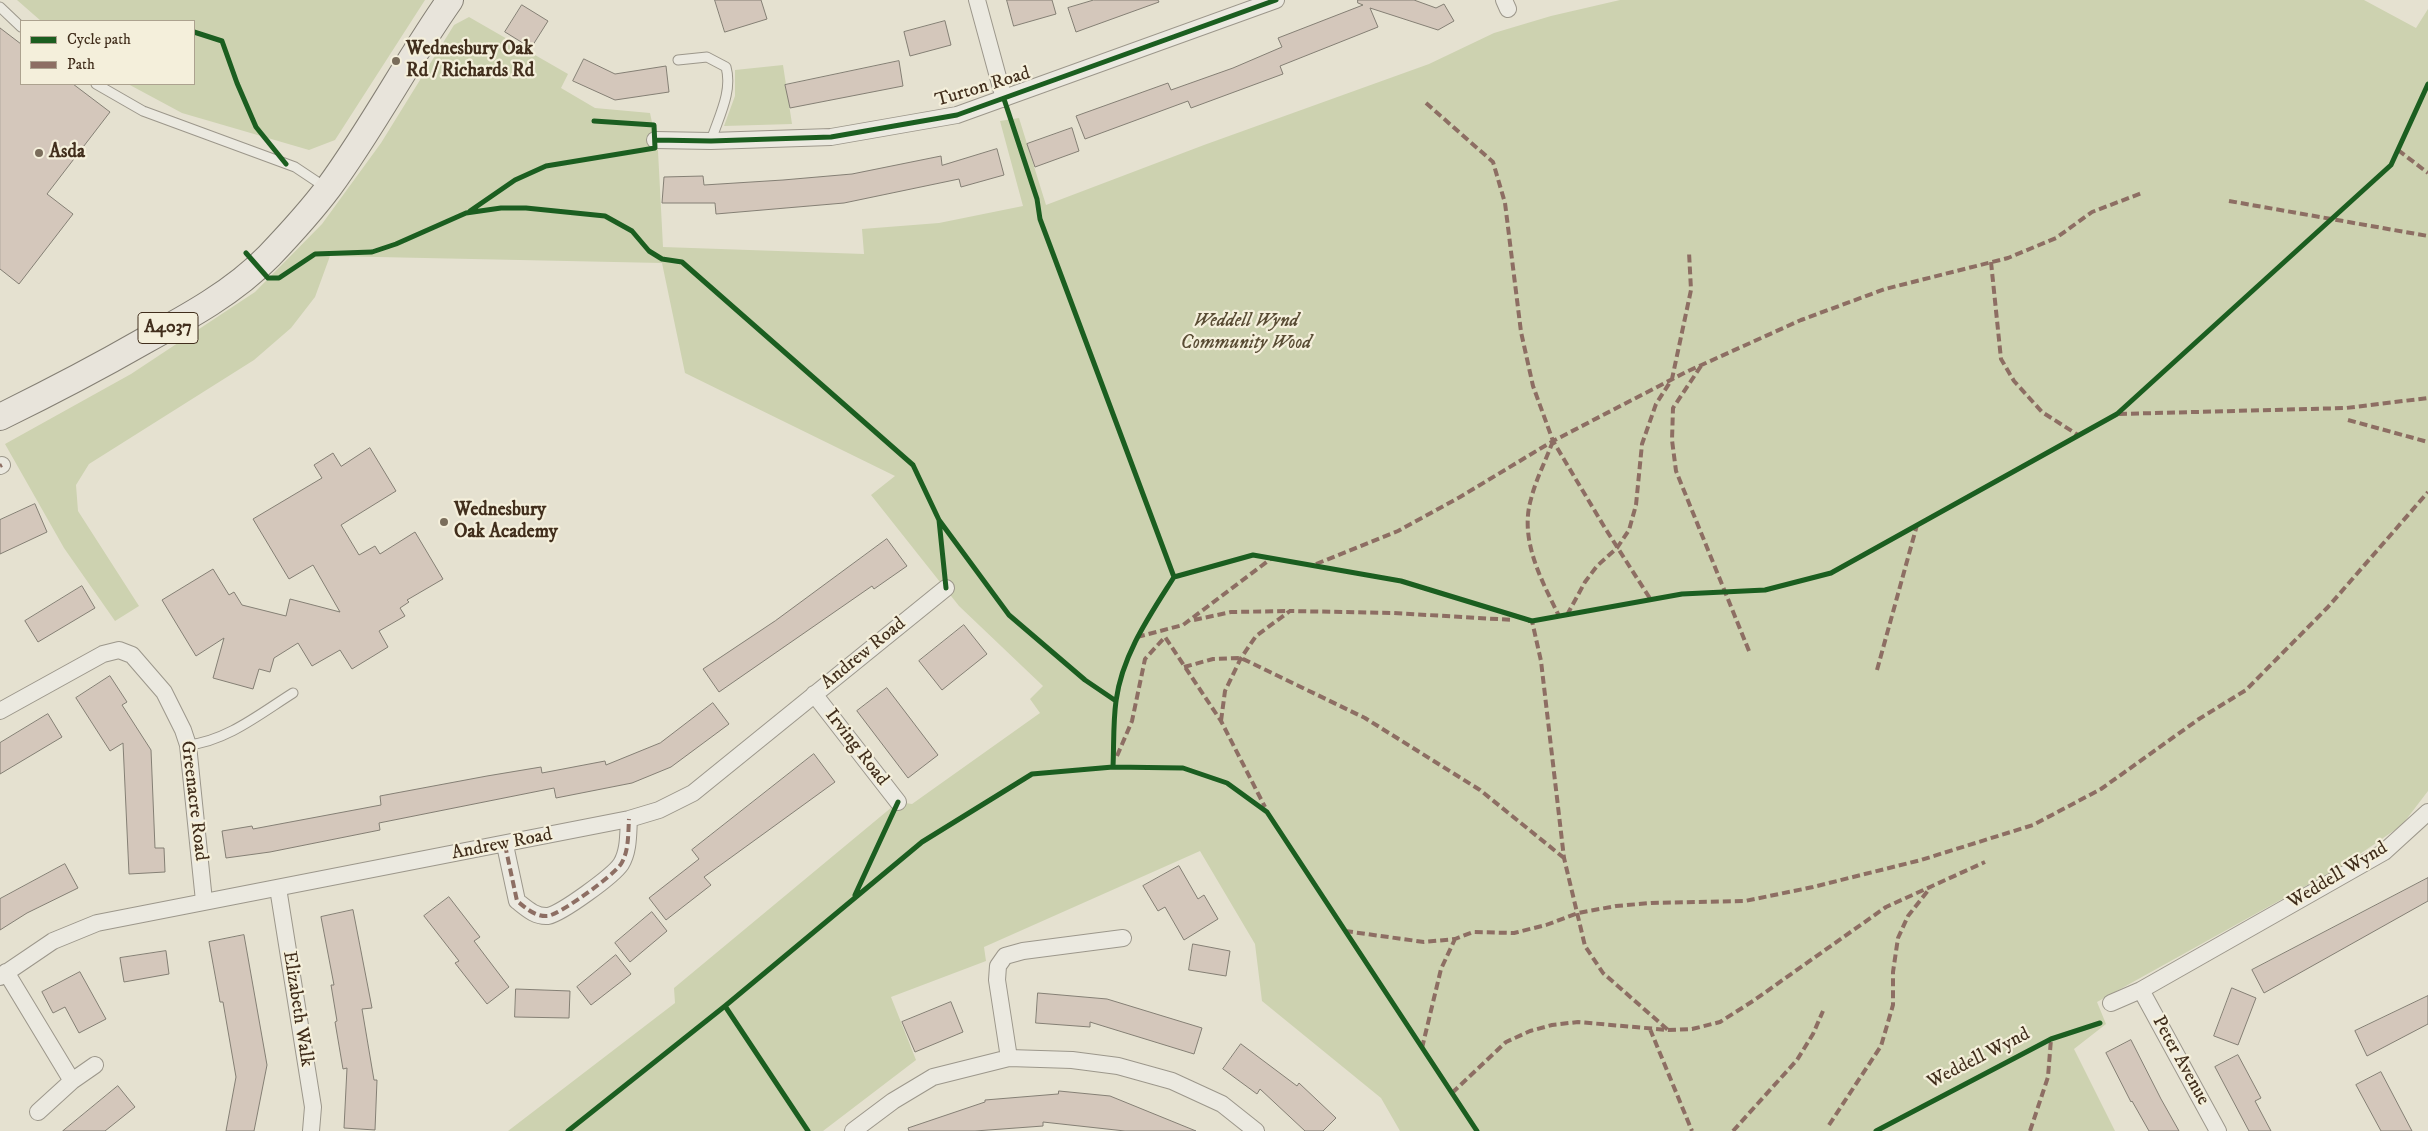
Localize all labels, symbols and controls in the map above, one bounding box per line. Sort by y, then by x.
legend [20,20,195,85]
text: Cycle path [67,30,131,49]
place label: Wednesbury Oak Rd / Richards Rd [406,39,534,83]
text: Path [67,55,95,74]
marker: Wednesbury Oak Rd / Richards Rd [390,55,402,67]
street label: Turton Road [933,63,1033,113]
place label: Asda [49,142,85,164]
marker: Asda [33,147,45,159]
park label: Weddell Wynd Community Wood [1181,311,1311,355]
road number: A4037 [138,312,198,343]
place label: Wednesbury Oak Academy [454,500,558,544]
marker: Wednesbury Oak Academy [438,516,450,528]
street label: Andrew Road [817,613,911,695]
street label: Irving Road [819,705,893,791]
street label: Greenacre Road [174,740,212,862]
street label: Andrew Road [450,824,554,866]
street label: Weddell Wynd [2284,837,2392,915]
street label: Elizabeth Walk [277,950,317,1068]
street label: Peter Avenue [2146,1012,2214,1110]
street label: Weddell Wynd [1924,1023,2034,1095]

